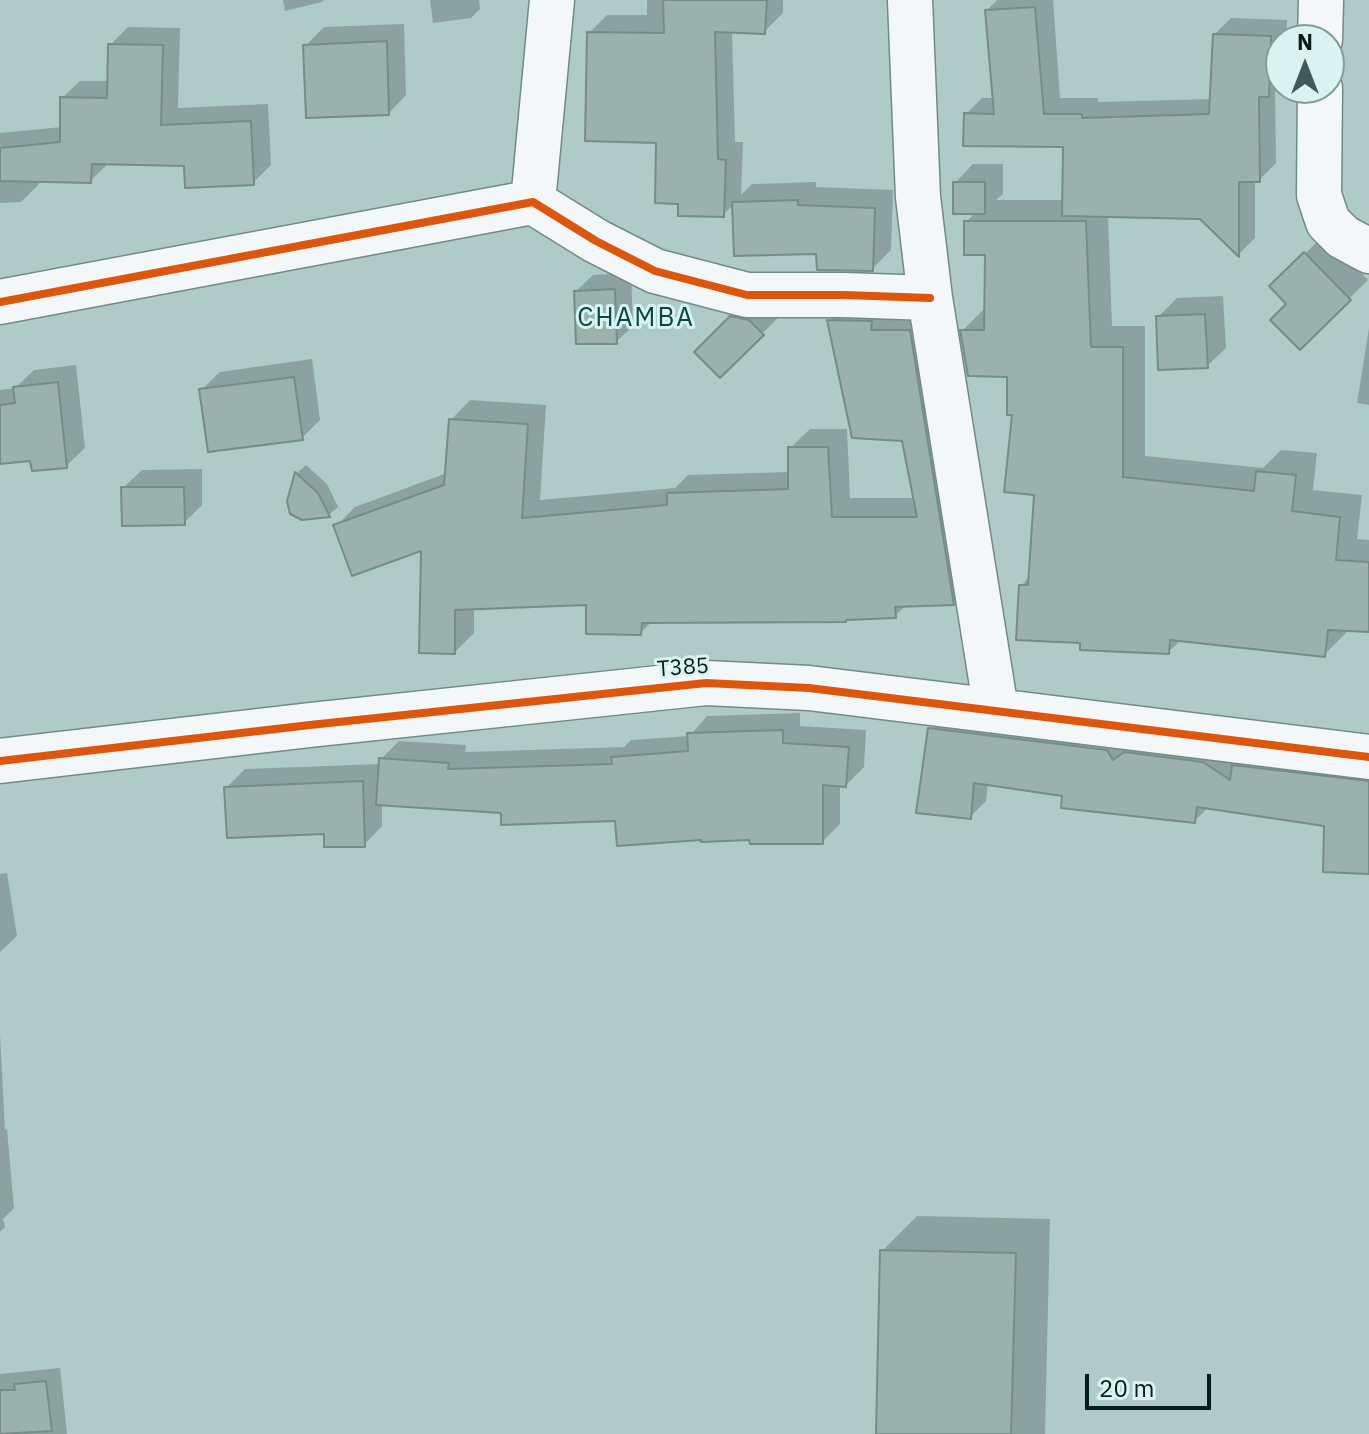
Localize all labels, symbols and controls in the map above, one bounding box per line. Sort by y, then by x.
north arrow [1265,24,1345,104]
text: N [1297,27,1313,56]
district label: CHAMBA [577,302,695,334]
street label: T385 [656,653,710,683]
scale bar [1089,1358,1215,1408]
text: 20 m [1099,1372,1154,1404]

